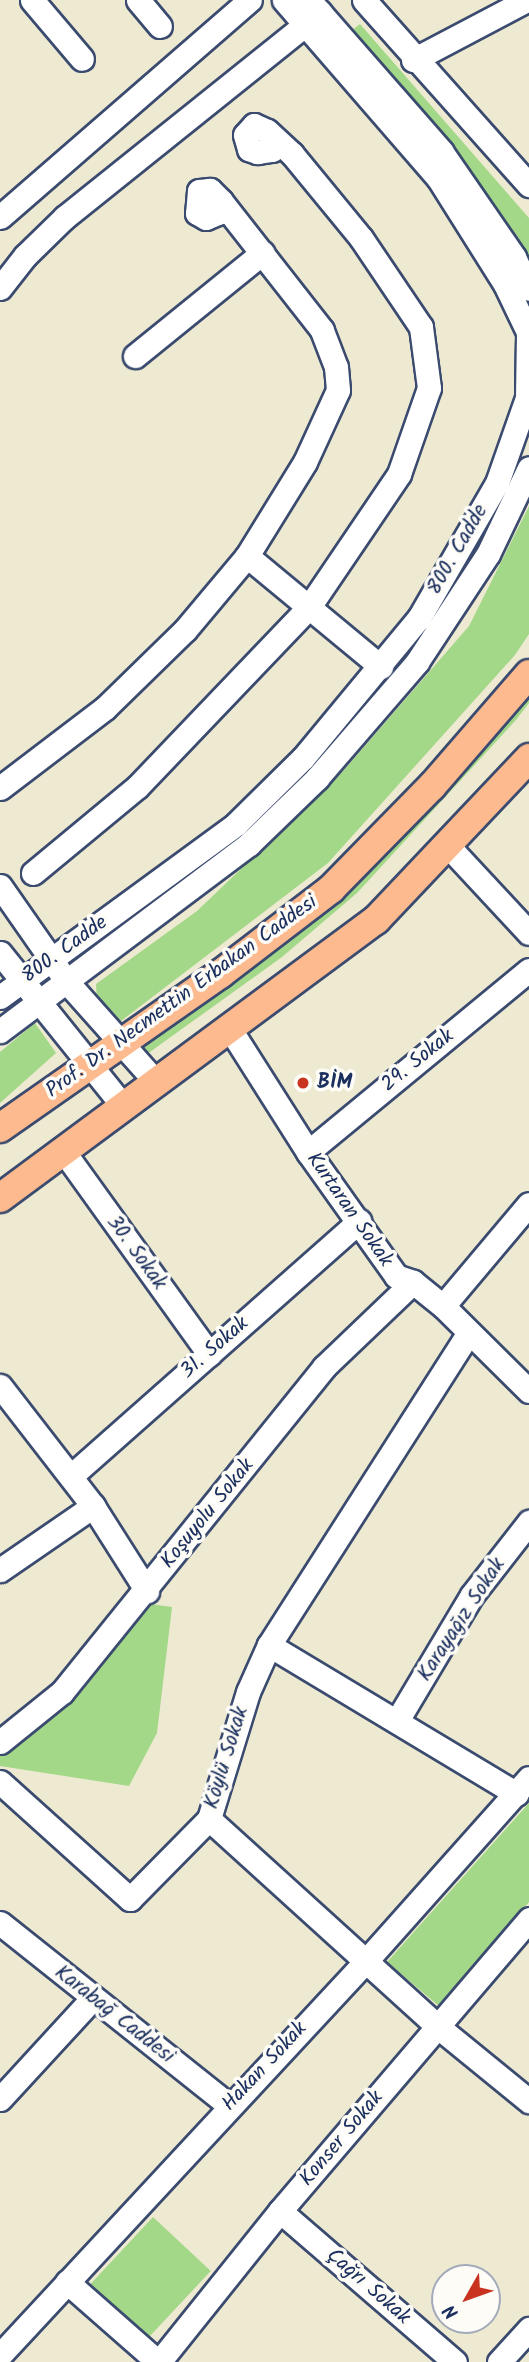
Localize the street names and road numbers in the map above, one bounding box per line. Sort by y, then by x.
street label: 800. Cadde [422,500,494,600]
street label: Prof. Dr. Necmettin Erbakan Caddesi [41,890,323,1104]
street label: 800. Cadde [17,910,113,990]
street label: 29. Sokak [377,1024,459,1098]
street label: Kurtaran Sokak [300,1148,398,1272]
street label: 30. Sokak [101,1211,171,1295]
street label: 31. Sokak [176,1312,254,1384]
street label: Koşuyolu Sokak [156,1454,260,1574]
street label: Karayağız Sokak [413,1554,511,1686]
street label: Köylü Sokak [200,1704,254,1812]
street label: Karabağ Caddesi [49,1960,179,2070]
street label: Hakan Sokak [217,2017,313,2117]
street label: Konser Sokak [295,2086,389,2192]
street label: Çağrı Sokak [321,2244,415,2330]

